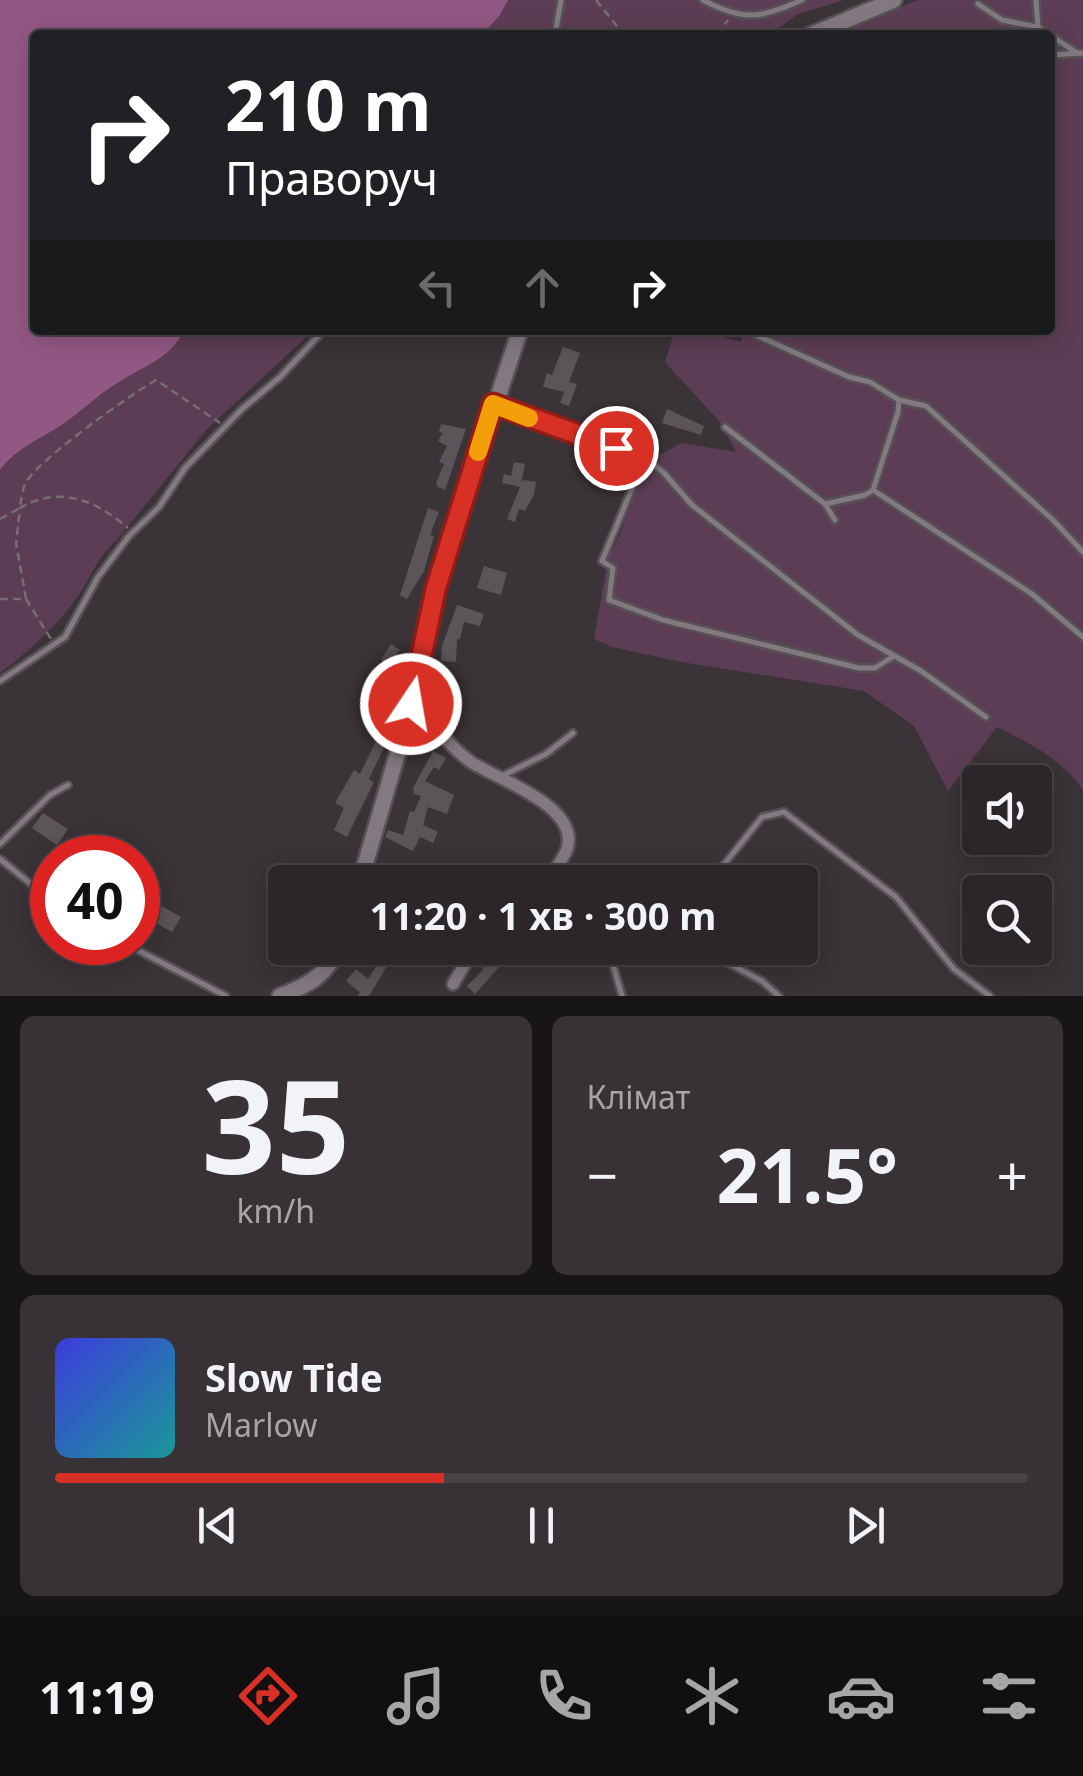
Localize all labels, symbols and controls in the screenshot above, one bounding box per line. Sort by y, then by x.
text: 210 m [225,56,432,152]
icon: right [60,70,190,200]
text: Праворуч [225,147,438,208]
icon: left [410,260,465,315]
icon: ahead [515,260,570,315]
icon: right [620,260,675,315]
pin [574,406,659,491]
icon: arrive [589,421,644,476]
position arrow [359,652,463,756]
map controls [962,765,1052,965]
button: sound [962,765,1052,855]
speed limit sign: 40 [30,835,160,965]
button: search [962,875,1052,965]
text: 11:20 · 1 хв · 300 m [370,889,716,941]
text: 35 [201,1035,350,1212]
text: Клімат [587,1075,690,1118]
text: 21.5° [716,1123,898,1225]
text: − [587,1137,618,1212]
text: + [997,1137,1028,1212]
text: km/h [236,1189,315,1232]
text: Slow Tide [205,1351,383,1403]
text: Marlow [205,1403,317,1446]
icon: previous [190,1498,245,1553]
icon: pause [514,1498,569,1553]
icon: next [838,1498,893,1553]
icon: directions [233,1661,303,1731]
icon: music [381,1661,451,1731]
icon: phone [529,1661,599,1731]
icon: climate [677,1661,747,1731]
icon: car [826,1661,896,1731]
icon: filters [974,1661,1044,1731]
text: 11:19 [39,1666,155,1727]

